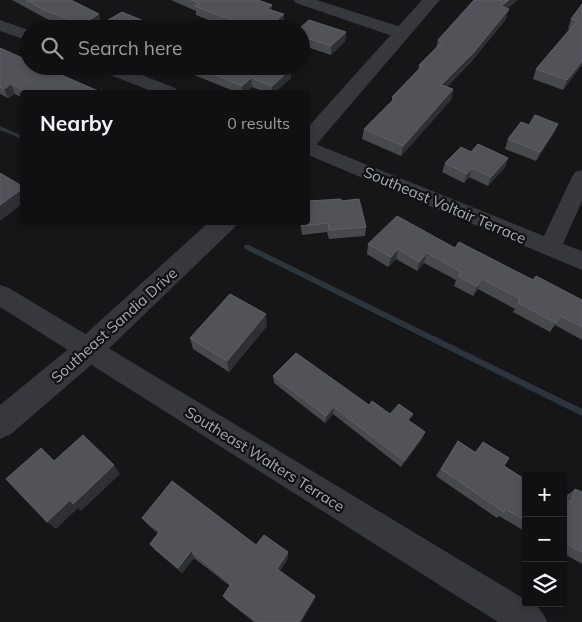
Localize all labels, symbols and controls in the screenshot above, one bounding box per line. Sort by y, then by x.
search box [20,20,310,75]
icon: search [38,34,66,62]
text: Search here [78,36,182,60]
text: Nearby [40,110,113,136]
text: 0 results [227,113,290,133]
street label: Southeast Voltair Terrace [361,162,529,248]
street label: Southeast Sandia Drive [47,263,181,387]
street label: Southeast Walters Terrace [182,402,348,516]
map controls [522,472,567,607]
button: + [522,472,567,517]
button: − [522,517,567,562]
button: layers [522,562,567,607]

